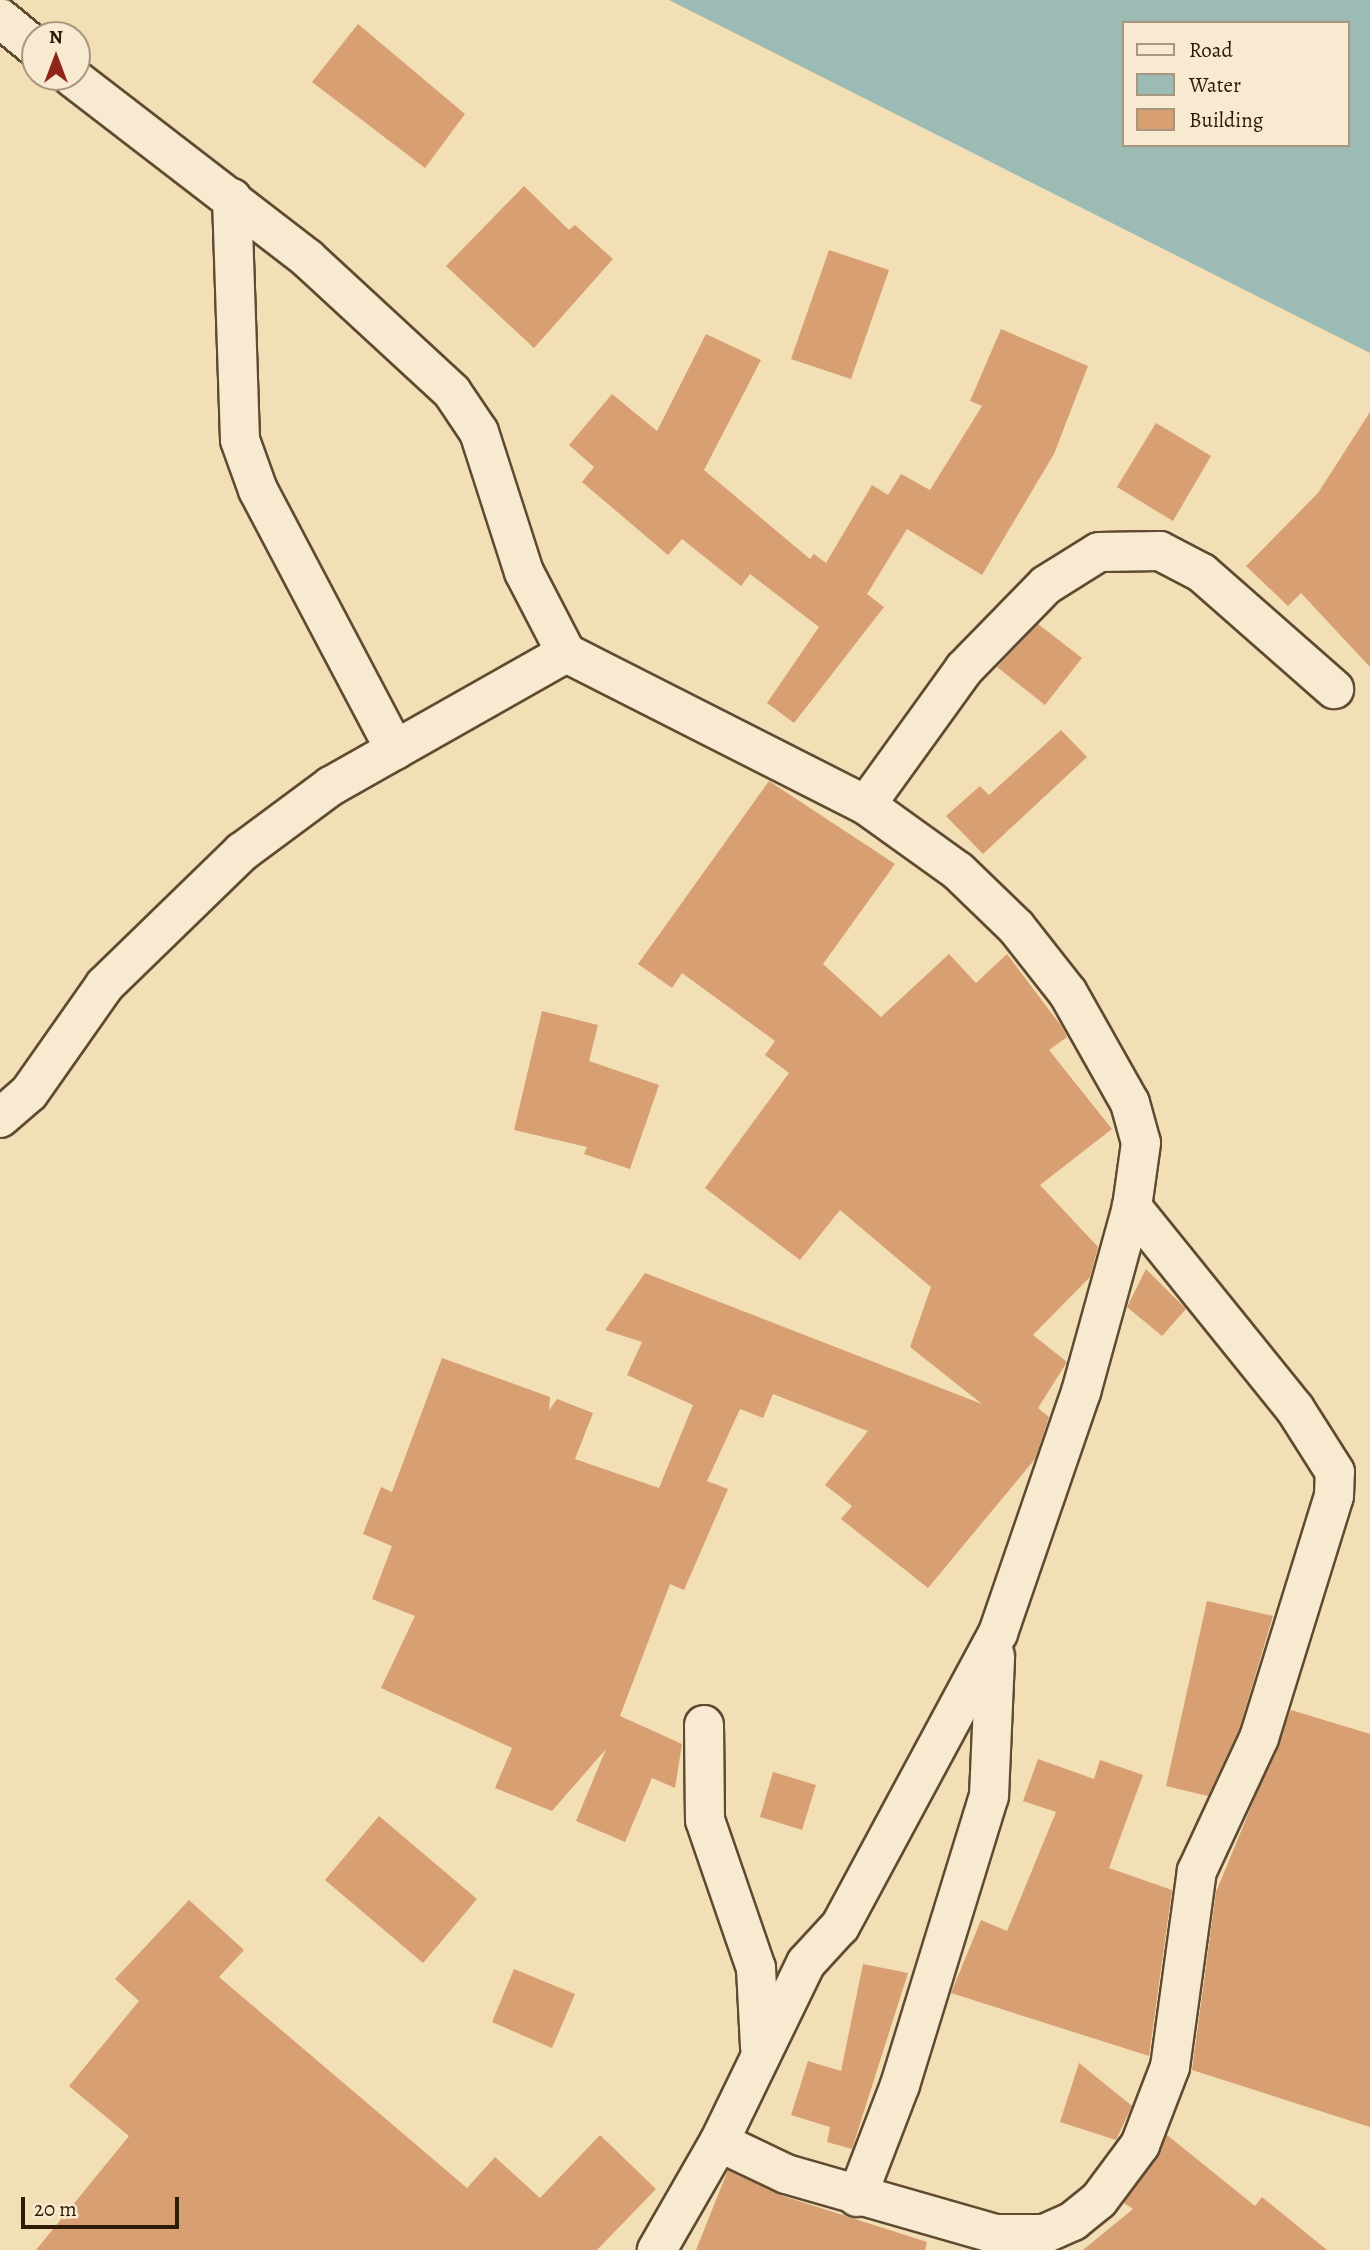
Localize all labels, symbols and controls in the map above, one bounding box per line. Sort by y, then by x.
north arrow [21,21,91,91]
legend [1122,21,1349,147]
text: N [49,24,63,50]
text: Road [1189,36,1233,64]
text: Water [1189,71,1241,99]
text: Building [1189,106,1263,134]
scale bar [24,2184,182,2228]
text: 20 m [34,2195,77,2223]

